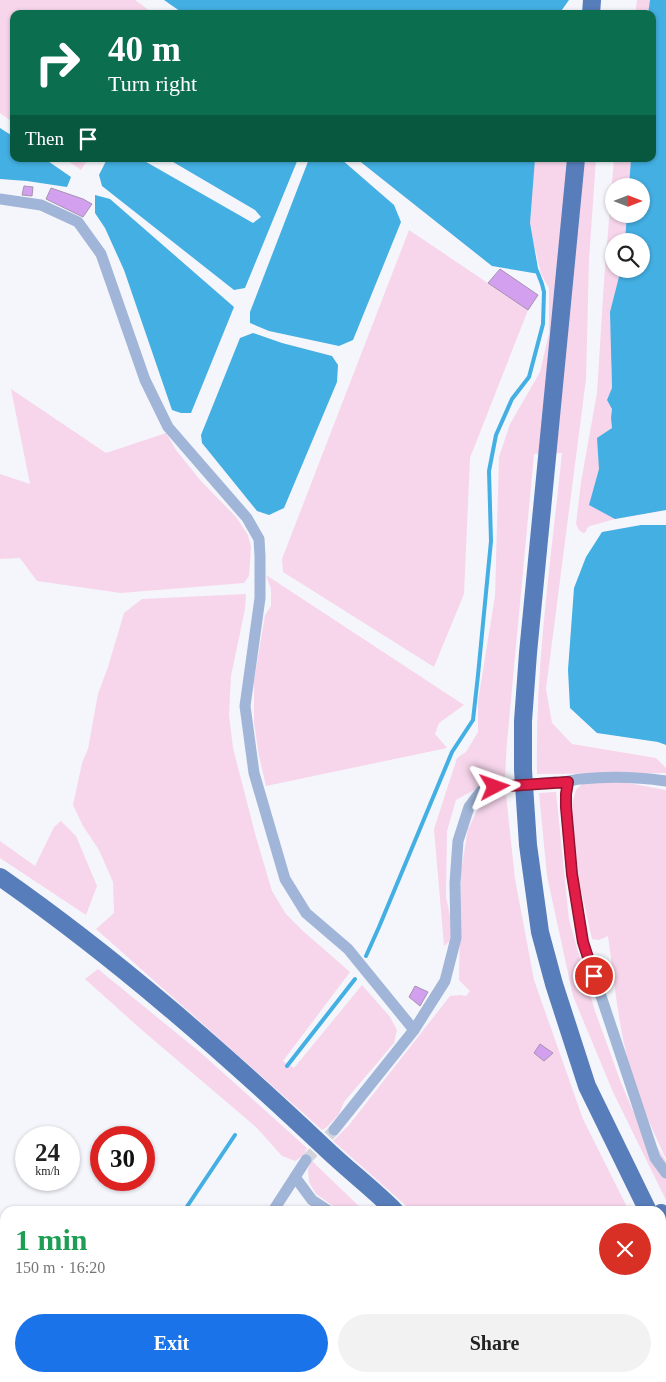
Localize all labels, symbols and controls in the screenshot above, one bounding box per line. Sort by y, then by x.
icon: right [25,30,90,95]
text: 40 m [108,30,181,69]
text: Turn right [108,71,197,96]
icon: arrive [74,125,102,153]
text: Then [25,128,64,149]
north arrow [605,178,650,222]
map controls [605,178,650,278]
button: search [605,233,650,278]
position arrow [468,760,520,812]
pin [573,955,615,997]
icon: arrive [580,962,608,990]
speed limit sign: 30 [90,1126,155,1191]
text: 24 [35,1139,60,1166]
text: km/h [35,1164,60,1178]
text: 1 min [15,1223,88,1256]
button: close [599,1223,651,1275]
text: 150 m · 16:20 [15,1259,105,1276]
button: Exit [15,1314,328,1372]
button: Share [338,1314,651,1372]

